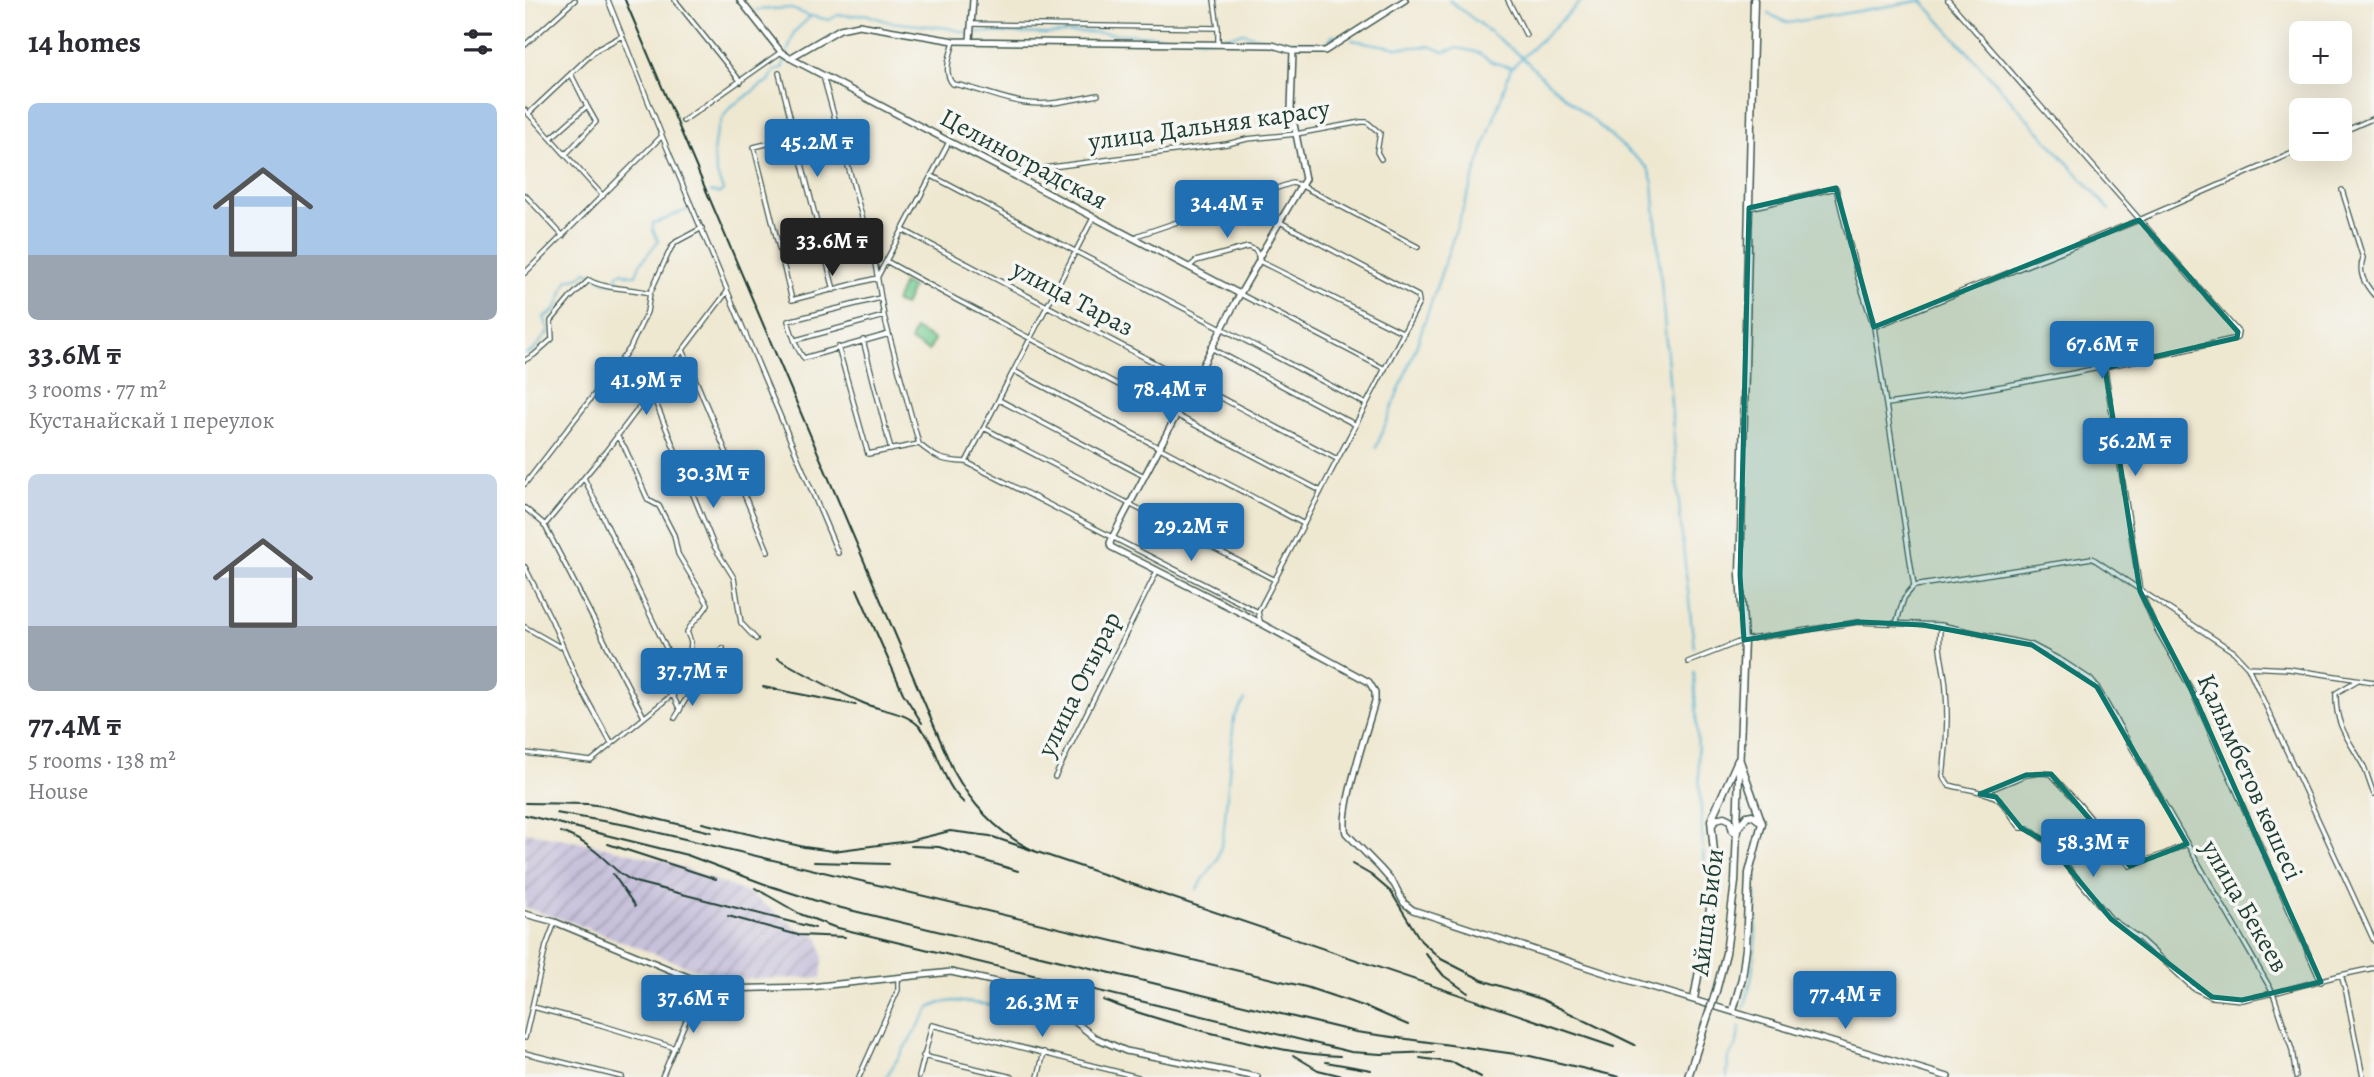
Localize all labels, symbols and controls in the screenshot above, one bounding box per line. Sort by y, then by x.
map controls [2289,21,2352,161]
button: + [2289,21,2352,84]
text: 14 homes [28,22,141,62]
icon: filters [459,23,497,61]
street label: улица Дальняя карасу [1085,91,1332,159]
button: − [2289,98,2352,161]
street label: Целиноградская [934,100,1114,218]
pin: 45.2M ₸ [752,120,882,179]
text: 45.2M ₸ [781,126,853,157]
icon: home [200,149,326,275]
pin: 34.4M ₸ [1162,180,1292,240]
text: 34.4M ₸ [1191,187,1263,218]
pin: 33.6M ₸ [767,218,897,278]
text: 33.6M ₸ [796,225,868,256]
street label: улица Тараз [1005,251,1140,345]
pin: 67.6M ₸ [2037,322,2167,381]
text: 67.6M ₸ [2066,328,2138,359]
text: 33.6M ₸ [28,334,121,374]
pin: 41.9M ₸ [581,358,711,417]
text: 41.9M ₸ [611,364,681,395]
pin: 78.4M ₸ [1105,366,1235,426]
text: 78.4M ₸ [1134,373,1206,404]
text: 3 rooms · 77 m² [28,374,166,405]
text: Кустанайскай 1 переулок [28,405,274,436]
pin: 56.2M ₸ [2070,419,2200,478]
text: 56.2M ₸ [2099,425,2171,456]
pin: 30.3M ₸ [648,450,778,510]
text: 30.3M ₸ [677,457,749,488]
pin: 29.2M ₸ [1126,504,1256,563]
text: 29.2M ₸ [1154,510,1228,541]
icon: home [200,520,326,646]
street label: улица Отырар [1028,605,1129,763]
pin: 37.7M ₸ [627,648,757,708]
text: 37.7M ₸ [657,655,727,686]
street label: Қалымбетов көшесі [2189,668,2311,886]
text: 77.4M ₸ [28,705,121,745]
text: 5 rooms · 138 m² [28,745,176,776]
text: House [28,776,88,807]
pin: 58.3M ₸ [2028,820,2158,879]
text: 58.3M ₸ [2057,826,2129,857]
street label: улица Бекеев [2192,832,2297,979]
street label: Айша Биби [1682,846,1732,979]
pin: 77.4M ₸ [1780,972,1910,1031]
pin: 37.6M ₸ [628,976,758,1035]
text: 77.4M ₸ [1809,978,1881,1009]
pin: 26.3M ₸ [977,979,1107,1039]
text: 37.6M ₸ [657,982,729,1013]
text: 26.3M ₸ [1006,986,1078,1017]

